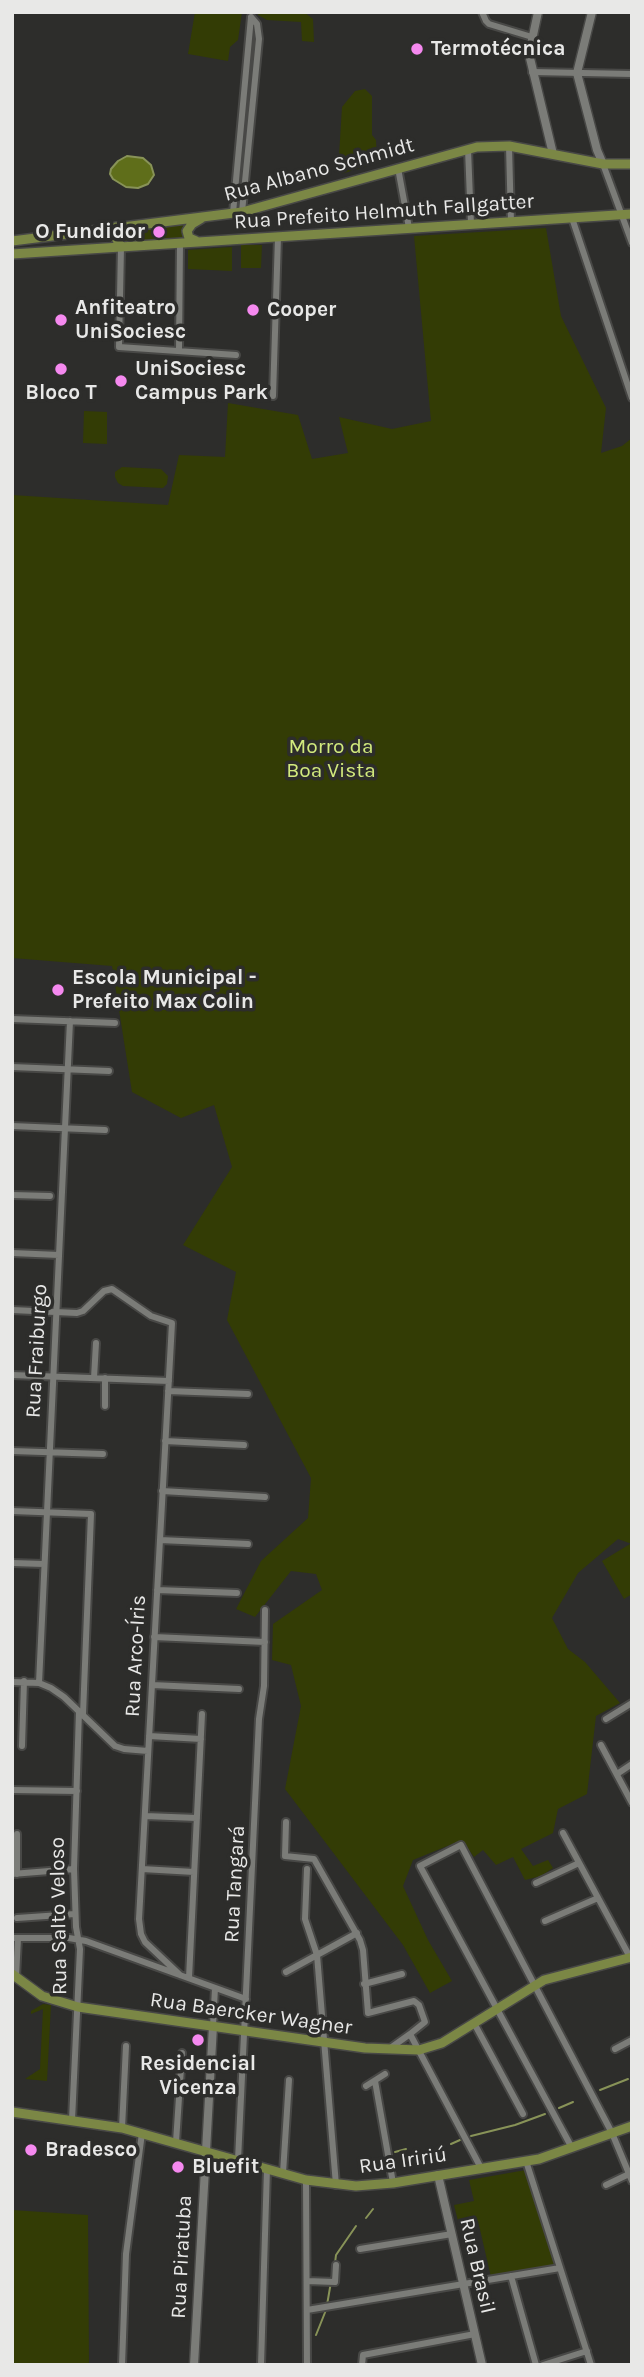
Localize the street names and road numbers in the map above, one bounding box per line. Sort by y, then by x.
street label: Rua Albano Schmidt [221,133,417,207]
street label: Rua Prefeito Helmuth Fallgatter [233,189,535,235]
street label: Rua Fraiburgo [21,1283,53,1419]
street label: Rua Arco-Íris [120,1594,152,1718]
street label: Rua Tangará [219,1825,251,1943]
street label: Rua Salto Veloso [45,1837,73,1995]
street label: Rua Baercker Wagner [148,1987,354,2041]
street label: Rua Iririú [357,2142,449,2180]
street label: Rua Piratuba [166,2195,198,2319]
street label: Rua Brasil [454,2216,500,2316]

